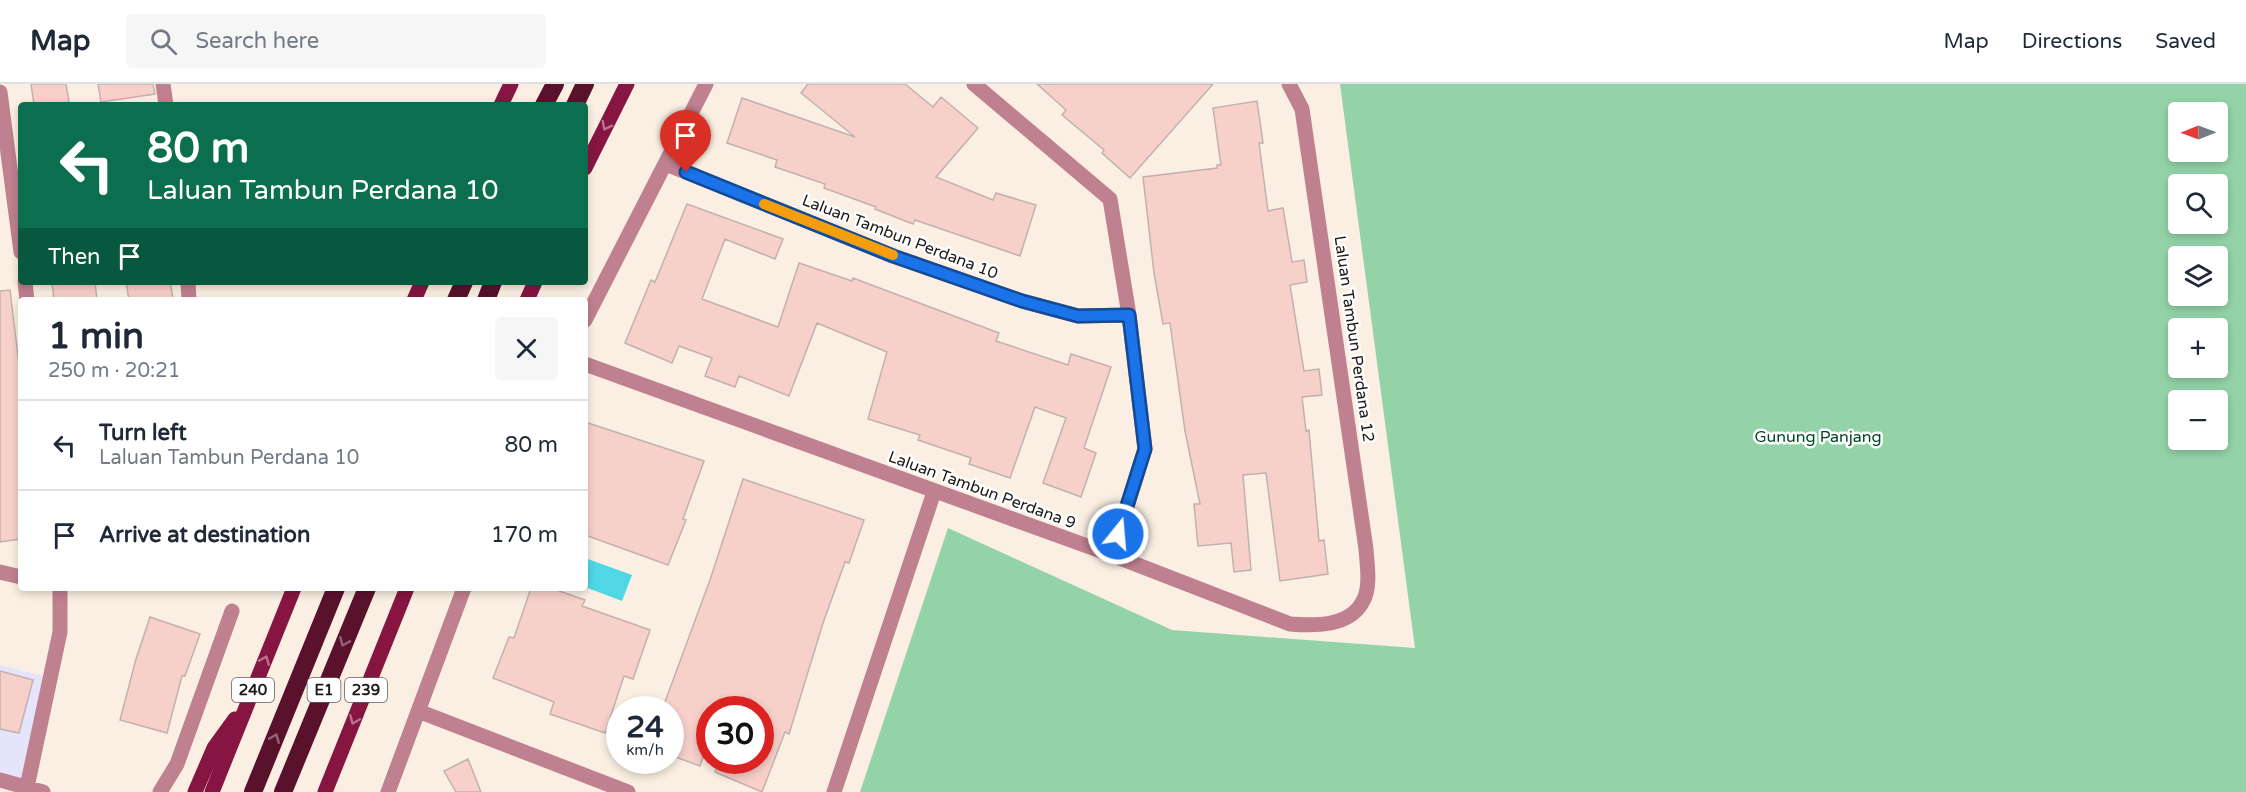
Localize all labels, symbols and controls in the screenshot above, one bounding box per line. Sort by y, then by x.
search box [126,14,546,68]
text: Map [30,24,90,58]
icon: search [147,25,180,58]
text: Search here [195,28,319,54]
text: Map [1943,29,1989,54]
text: Directions [2022,29,2122,54]
text: Saved [2155,29,2216,54]
north arrow [2168,102,2228,162]
map controls [2168,102,2228,450]
pin [660,110,711,172]
icon: arrive [669,119,702,152]
one-way arrow [602,120,613,131]
text: 80 m [147,123,249,174]
icon: left [48,126,126,204]
text: Laluan Tambun Perdana 10 [147,174,498,207]
button: search [2168,174,2228,234]
street label: Laluan Tambun Perdana 10 [799,190,1001,284]
street label: Laluan Tambun Perdana 12 [1330,234,1378,444]
icon: arrive [113,240,146,273]
text: Then [48,244,101,270]
button: layers [2168,246,2228,306]
text: 1 min [48,315,144,358]
button: close [495,317,558,380]
button: + [2168,318,2228,378]
text: 250 m · 20:21 [48,359,180,383]
button: − [2168,390,2228,450]
text: Turn left [99,420,187,446]
park label: Gunung Panjang [1754,427,1882,447]
icon: left [48,429,81,462]
text: 80 m [504,432,558,458]
text: Laluan Tambun Perdana 10 [99,446,359,470]
street label: Laluan Tambun Perdana 9 [885,447,1079,533]
position arrow [1086,502,1150,566]
icon: arrive [48,519,81,552]
text: Arrive at destination [99,522,310,548]
text: 170 m [491,522,558,548]
one-way arrow [339,636,351,647]
one-way arrow [258,655,270,666]
road number: 240 [232,678,274,702]
road number: E1 [308,678,340,702]
road number: 239 [345,678,387,702]
speed limit sign: 30 [696,696,774,774]
text: 24 [626,709,664,746]
one-way arrow [349,714,361,725]
one-way arrow [268,733,280,744]
text: km/h [626,741,664,759]

